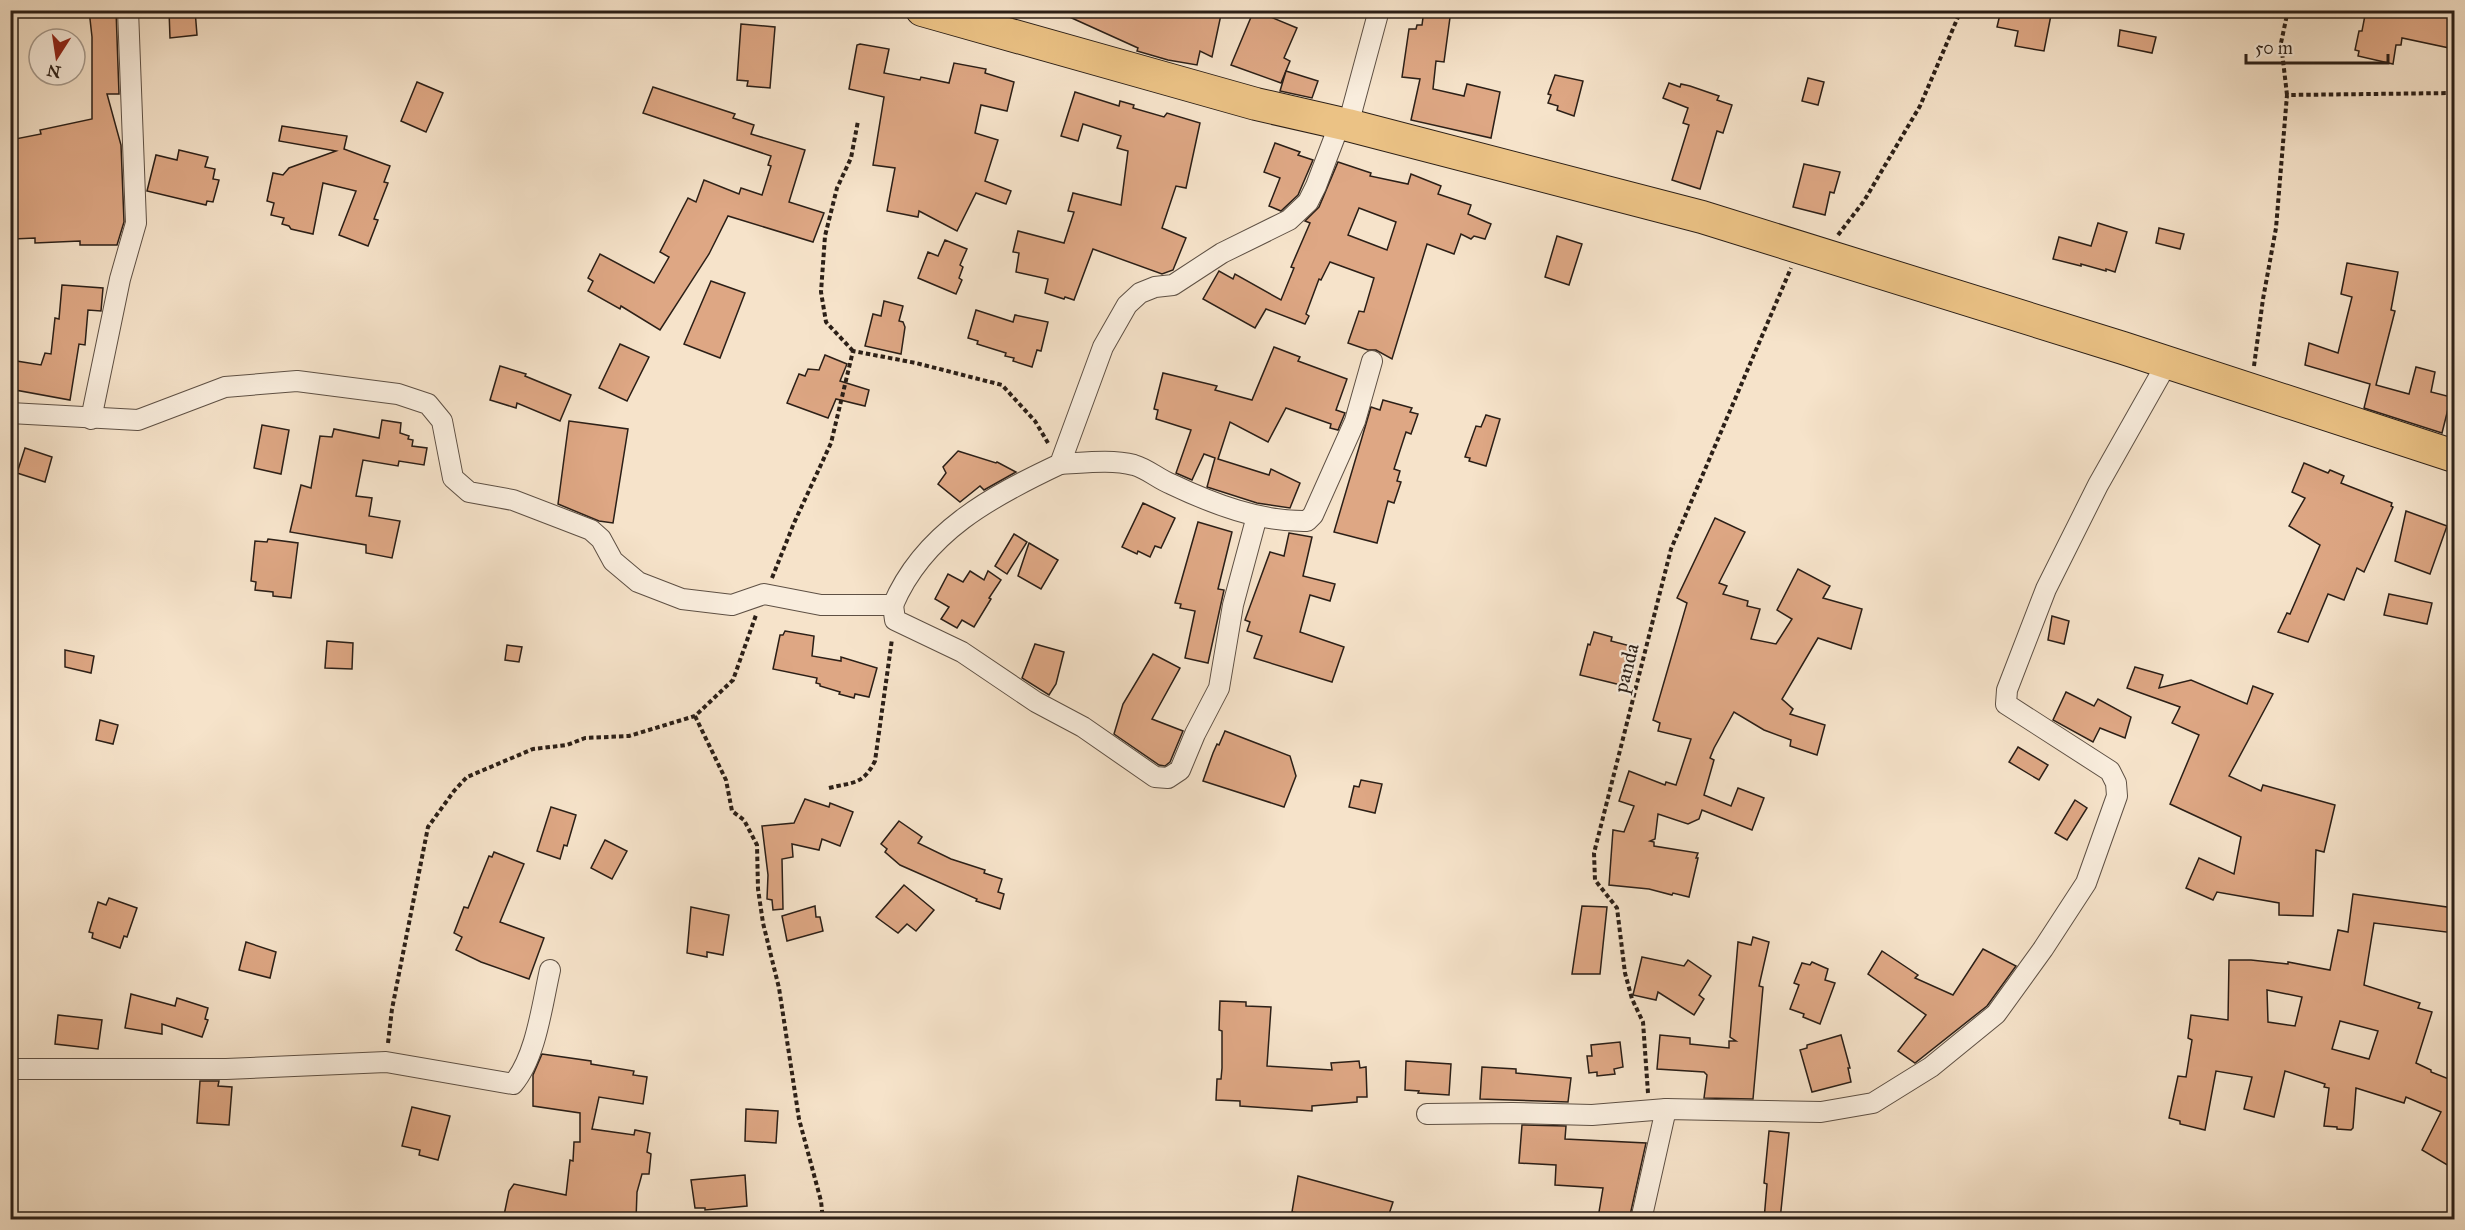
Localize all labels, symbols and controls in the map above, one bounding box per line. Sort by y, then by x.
north arrow [27,27,87,87]
scale bar [2246,27,2388,65]
text: 50 m [2255,37,2293,59]
text: N [45,60,63,82]
street label: panda [1607,640,1645,696]

